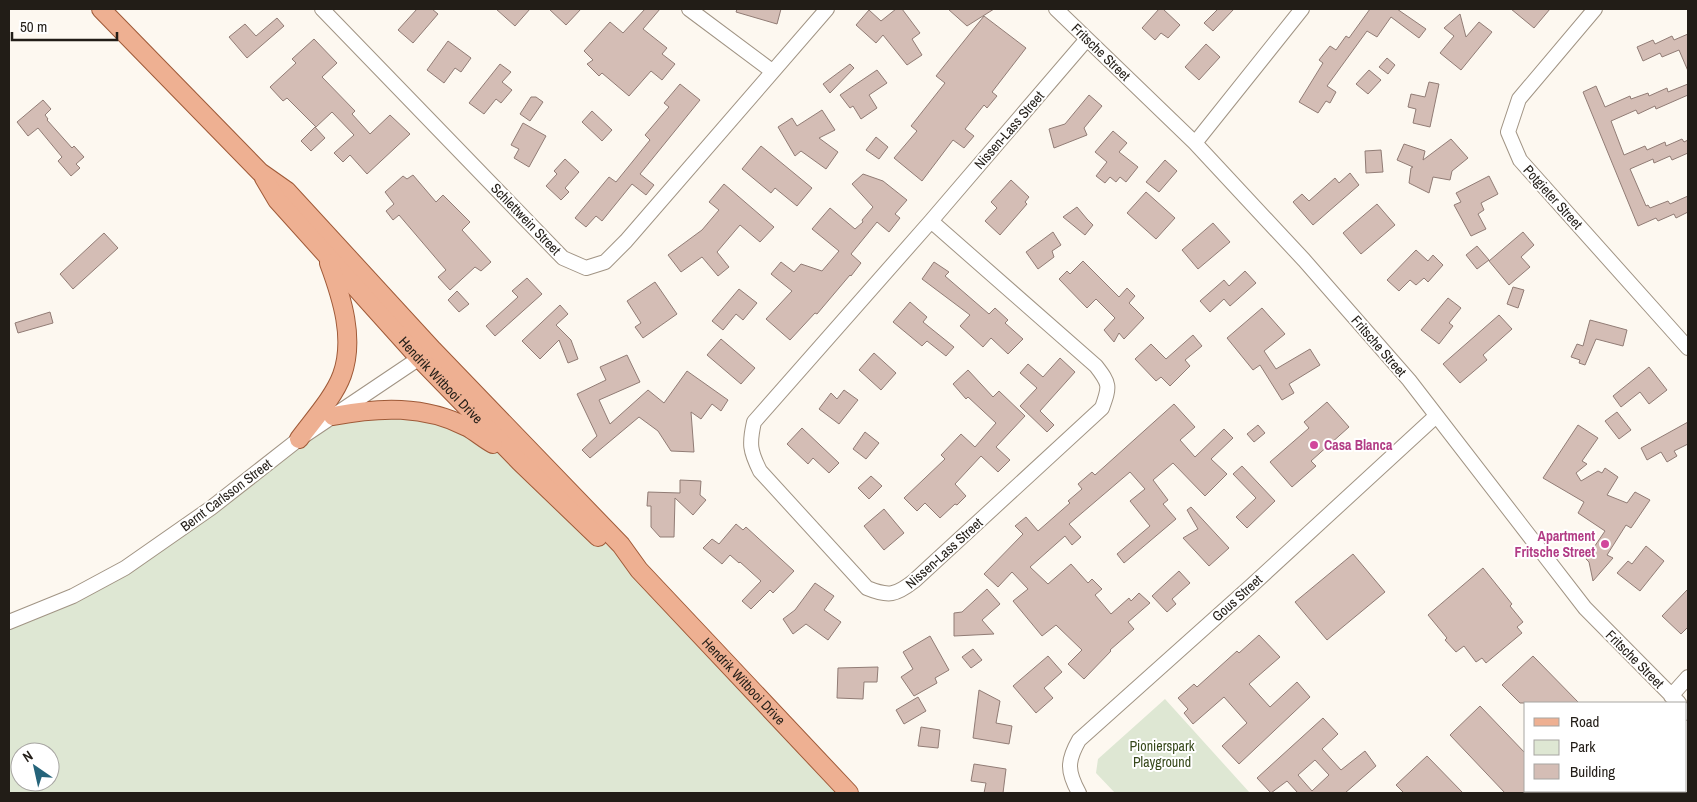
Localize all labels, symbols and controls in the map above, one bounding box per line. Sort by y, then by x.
scale bar [12,10,118,42]
text: 50 m [20,16,47,37]
street label: Fritsche Street [1068,19,1134,85]
street label: Nissen-Lass Street [970,87,1048,173]
street label: Potgieter Street [1519,161,1587,233]
street label: Schlettwein Street [487,179,565,259]
street label: Fritsche Street [1348,312,1410,380]
street label: Hendrik Witbooi Drive [395,333,487,427]
place label: Casa Blanca [1324,436,1393,454]
marker: Casa Blanca [1308,439,1320,451]
street label: Bernt Carlsson Street [177,455,275,535]
street label: Nissen-Lass Street [902,514,986,592]
place label: Apartment Fritsche Street [1515,527,1595,561]
marker: Apartment Fritsche Street [1599,538,1611,550]
street label: Gous Street [1208,571,1266,625]
street label: Fritsche Street [1602,626,1668,692]
street label: Hendrik Witbooi Drive [698,634,789,729]
legend [1524,702,1687,792]
text: Road [1570,711,1599,732]
text: Park [1570,736,1596,757]
park label: Pionierspark Playground [1129,737,1195,771]
north arrow [10,742,60,792]
text: N [19,746,36,766]
text: Building [1570,761,1615,782]

